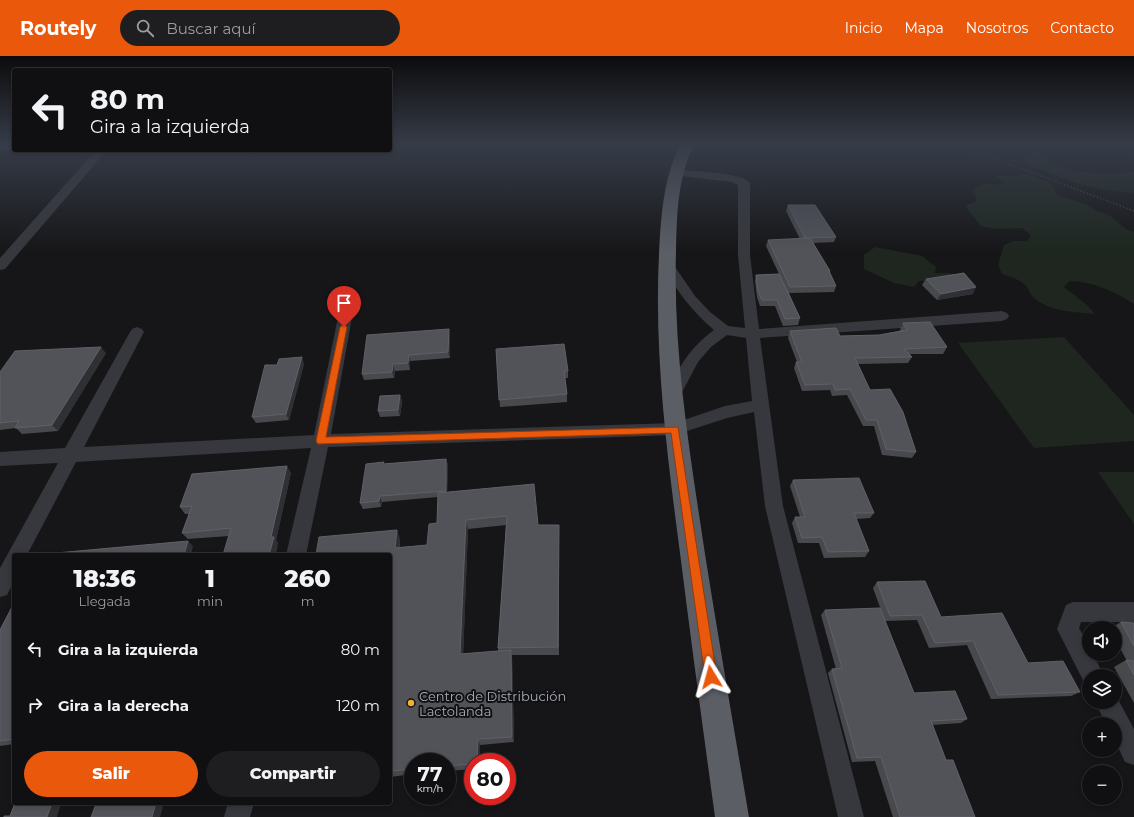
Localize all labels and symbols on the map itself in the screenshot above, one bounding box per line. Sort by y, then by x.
pin [327,286,361,327]
position arrow [690,656,732,698]
place label: Centro de Distribución Lactolanda [419,688,566,719]
marker: Centro de Distribución Lactolanda [406,698,416,708]
speed limit sign: 80 [464,753,516,805]

